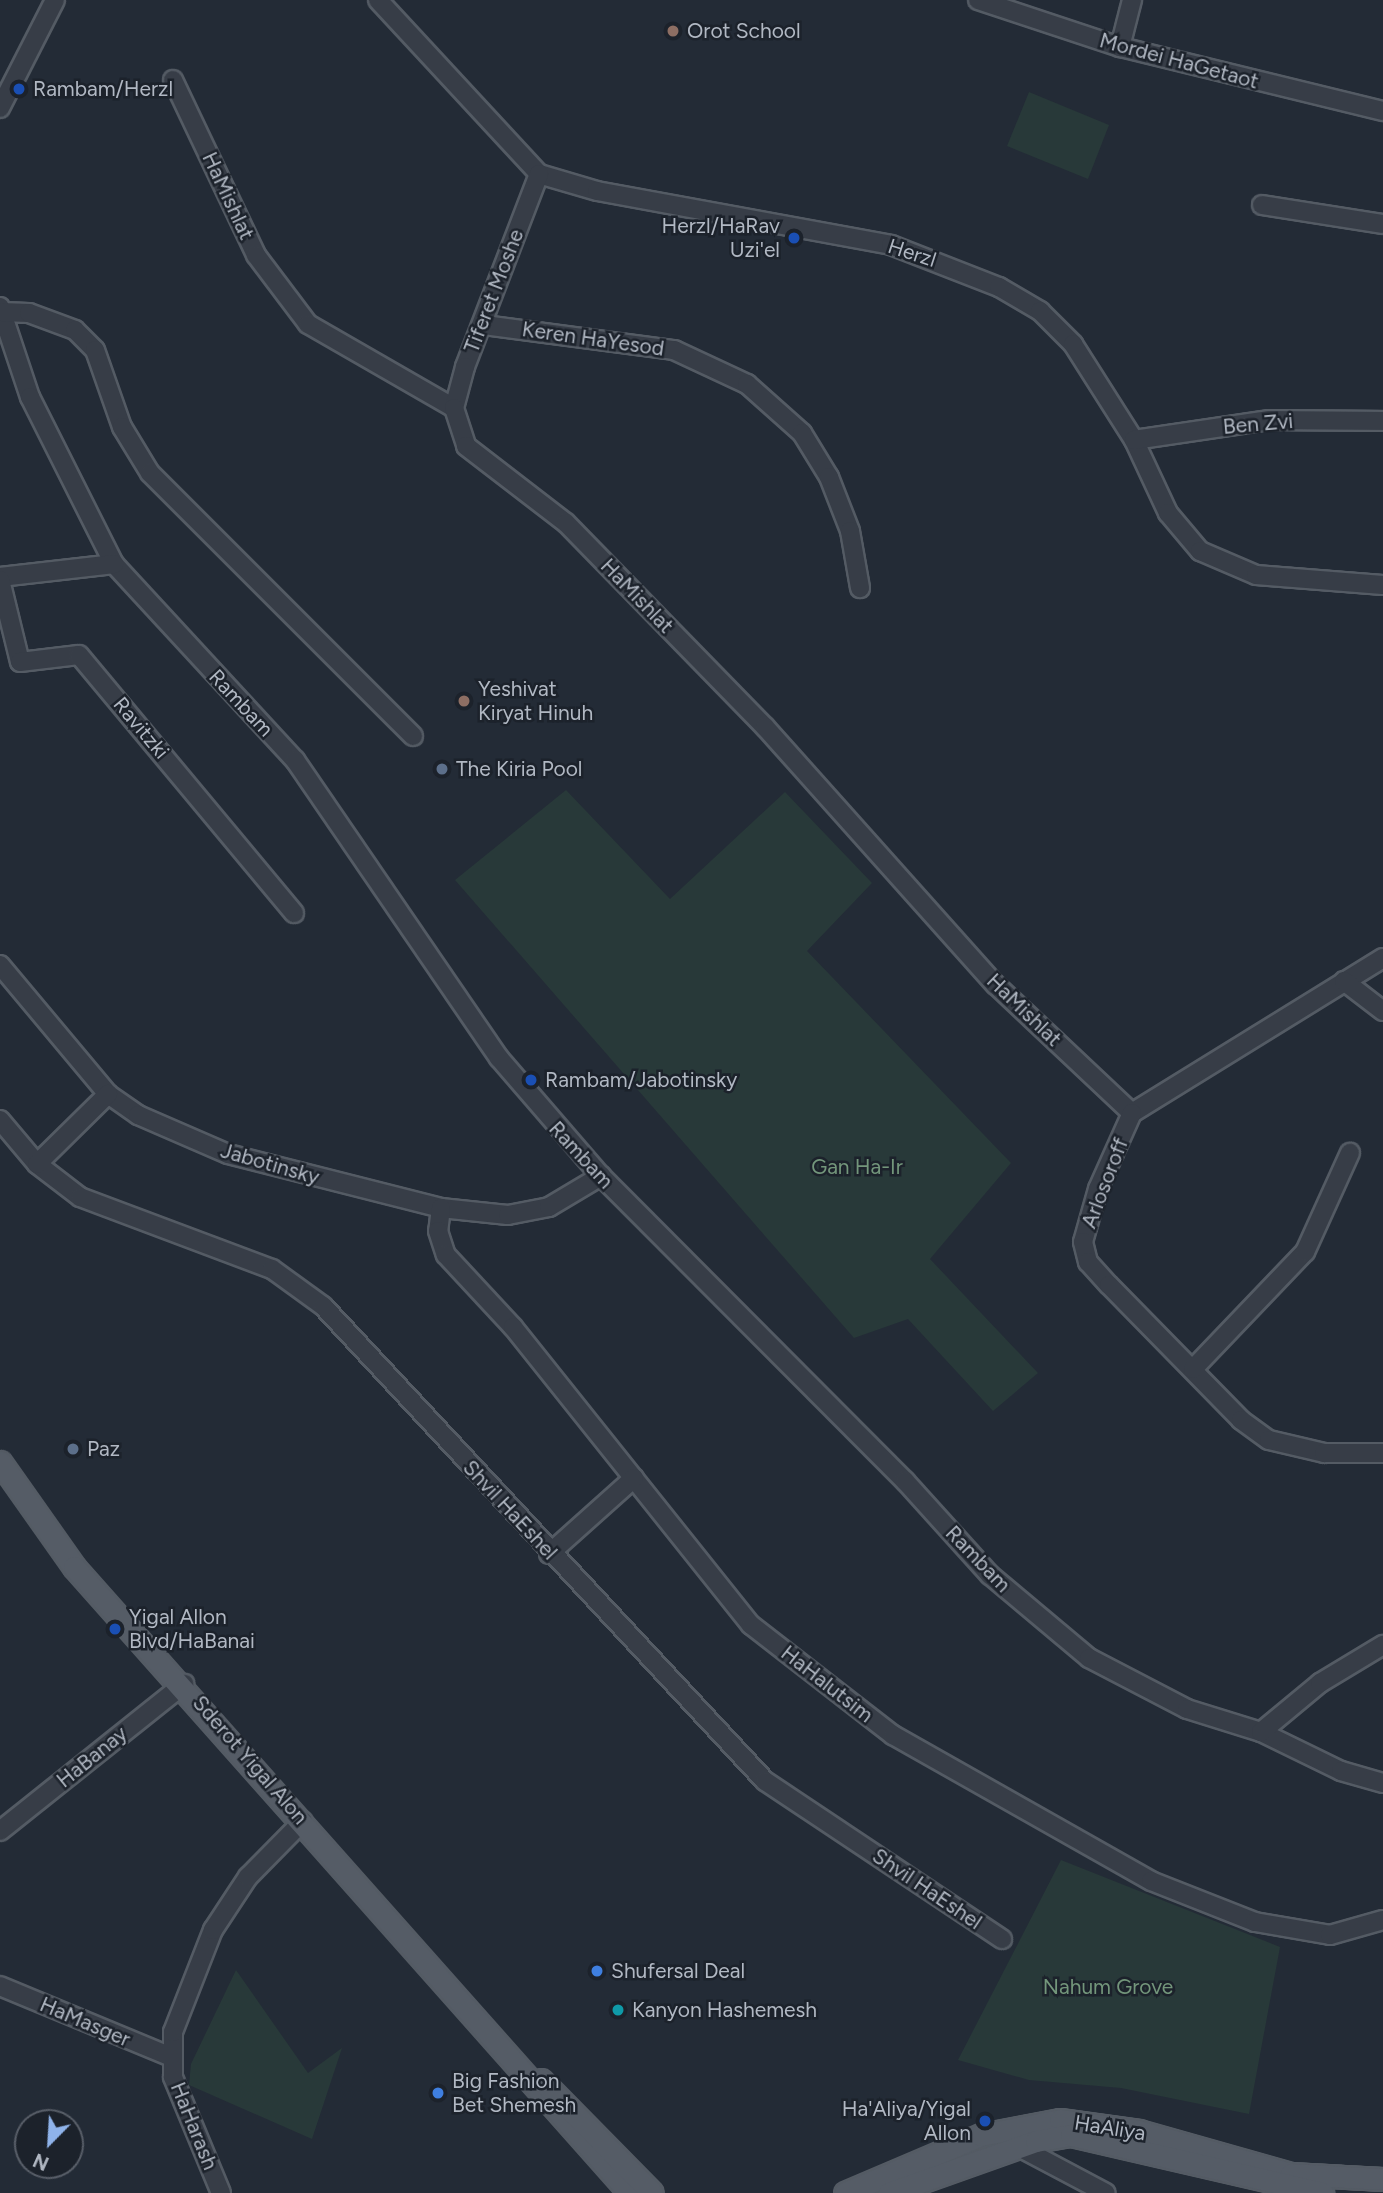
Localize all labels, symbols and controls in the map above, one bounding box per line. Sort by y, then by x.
place label: Orot School [687,18,801,44]
marker: Orot School [665,23,681,39]
street label: Mordei HaGetaot [1097,28,1261,94]
place label: Rambam/Herzl [33,76,173,102]
marker: Rambam/Herzl [11,81,27,97]
street label: HaMishlat [197,148,259,244]
place label: Herzl/HaRav Uzi'el [661,213,780,263]
street label: Tiferet Moshe [459,226,529,356]
marker: Herzl/HaRav Uzi'el [786,230,802,246]
street label: Herzl [885,233,939,273]
street label: Keren HaYesod [520,317,666,361]
street label: Ben Zvi [1222,408,1294,440]
street label: HaMishlat [595,553,679,639]
street label: Rambam [204,664,278,742]
place label: Yeshivat Kiryat Hinuh [478,676,593,726]
street label: Ravitzki [108,692,174,764]
marker: Yeshivat Kiryat Hinuh [456,693,472,709]
place label: The Kiria Pool [456,756,582,782]
marker: The Kiria Pool [434,761,450,777]
street label: HaMishlat [981,968,1067,1052]
place label: Rambam/Jabotinsky [545,1067,737,1093]
marker: Rambam/Jabotinsky [523,1072,539,1088]
street label: Rambam [544,1116,618,1194]
street label: Arlosoroff [1076,1134,1134,1232]
street label: Jabotinsky [218,1138,322,1190]
park label: Gan Ha-Ir [811,1154,903,1180]
place label: Paz [87,1436,120,1462]
marker: Paz [65,1441,81,1457]
street label: Shvil HaEshel [458,1455,562,1565]
street label: Rambam [940,1521,1016,1597]
place label: Yigal Allon Blvd/HaBanai [129,1604,255,1654]
marker: Yigal Allon Blvd/HaBanai [107,1621,123,1637]
street label: HaHalutsim [776,1640,878,1728]
street label: Sderot Yigal Alon [187,1691,313,1829]
street label: HaBanay [52,1721,132,1793]
street label: Shvil HaEshel [867,1843,987,1935]
place label: Shufersal Deal [611,1958,745,1984]
marker: Shufersal Deal [589,1963,605,1979]
park label: Nahum Grove [1043,1974,1173,2000]
street label: HaMasger [36,1992,134,2052]
place label: Kanyon Hashemesh [632,1997,817,2023]
marker: Kanyon Hashemesh [610,2002,626,2018]
place label: Big Fashion Bet Shemesh [452,2068,576,2118]
street label: HaHarash [165,2079,223,2173]
marker: Big Fashion Bet Shemesh [430,2085,446,2101]
place label: Ha'Aliya/Yigal Allon [842,2096,971,2146]
north arrow [14,2109,84,2179]
street label: HaAliya [1073,2110,1147,2146]
marker: Ha'Aliya/Yigal Allon [977,2113,993,2129]
text: N [30,2148,52,2175]

